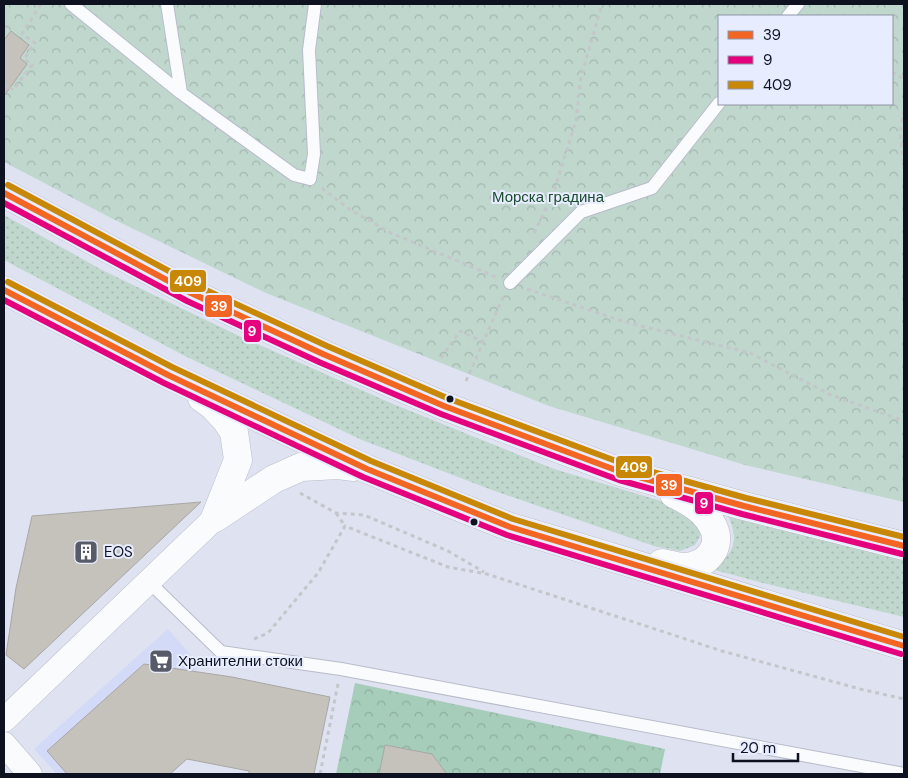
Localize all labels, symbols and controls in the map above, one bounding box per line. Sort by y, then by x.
legend [718,15,893,105]
text: 39 [763,25,781,45]
text: 9 [763,50,772,70]
text: 409 [763,75,792,95]
park label: Морска градина [492,187,605,207]
line badge: 409 [169,269,207,293]
text: 409 [174,272,202,290]
line badge: 39 [204,294,233,318]
text: 39 [211,297,228,315]
line badge: 9 [243,319,262,343]
text: 9 [248,322,257,340]
unlabelled marker [445,394,455,404]
line badge: 409 [615,455,653,479]
text: 409 [620,458,648,476]
line badge: 39 [655,473,683,497]
text: 39 [661,476,678,494]
line badge: 9 [694,491,714,515]
text: 9 [700,494,709,512]
unlabelled marker [469,517,479,527]
building icon: EOS [73,539,99,565]
place label: EOS [104,542,133,562]
supermarket icon: Хранителни стоки [148,648,174,674]
place label: Хранителни стоки [178,651,303,671]
scale bar [733,730,798,762]
text: 20 m [740,738,776,758]

